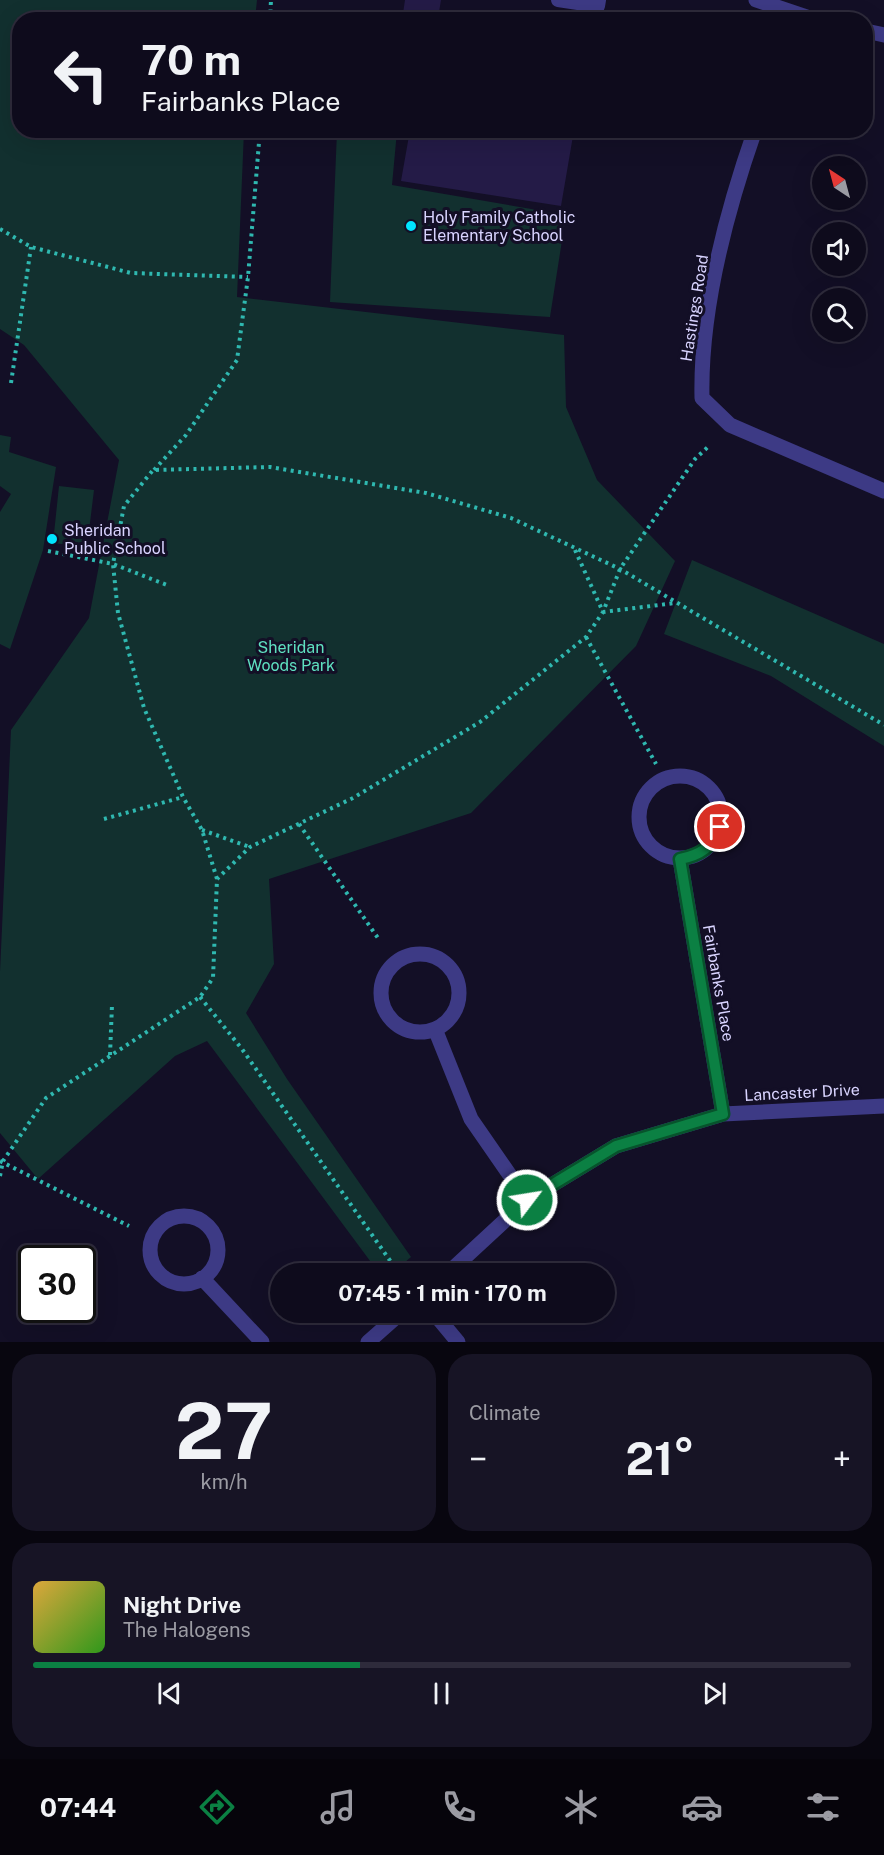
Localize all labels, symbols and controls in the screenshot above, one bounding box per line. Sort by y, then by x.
text: 70 m [141,35,241,84]
icon: left [42,36,120,114]
text: Fairbanks Place [141,85,341,117]
north arrow [812,156,866,210]
map controls [812,156,866,342]
place label: Holy Family Catholic Elementary School [423,208,575,245]
marker: Holy Family Catholic Elementary School [404,219,418,233]
button: sound [812,222,866,276]
street label: Hastings Road [677,253,712,363]
button: search [812,288,866,342]
place label: Sheridan Public School [64,521,166,558]
marker: Sheridan Public School [45,532,59,546]
park label: Sheridan Woods Park [247,638,335,675]
pin [694,801,745,852]
icon: arrive [703,810,736,843]
street label: Fairbanks Place [699,923,738,1043]
street label: Lancaster Drive [744,1080,860,1105]
position arrow [495,1168,559,1232]
speed limit sign: 30 [18,1245,96,1323]
text: 07:45 · 1 min · 170 m [338,1280,547,1306]
text: 27 [175,1385,273,1477]
text: Climate [469,1401,541,1425]
text: 21° [625,1432,695,1485]
text: − [469,1440,487,1478]
text: + [833,1440,851,1478]
text: km/h [200,1470,248,1494]
text: Night Drive [123,1592,241,1618]
text: The Halogens [123,1618,251,1642]
icon: previous [153,1677,186,1710]
icon: pause [425,1677,458,1710]
icon: next [698,1677,731,1710]
icon: directions [196,1786,238,1828]
icon: music [317,1786,359,1828]
icon: phone [438,1786,480,1828]
icon: climate [560,1786,602,1828]
icon: car [681,1786,723,1828]
icon: filters [802,1786,844,1828]
text: 07:44 [40,1791,116,1823]

